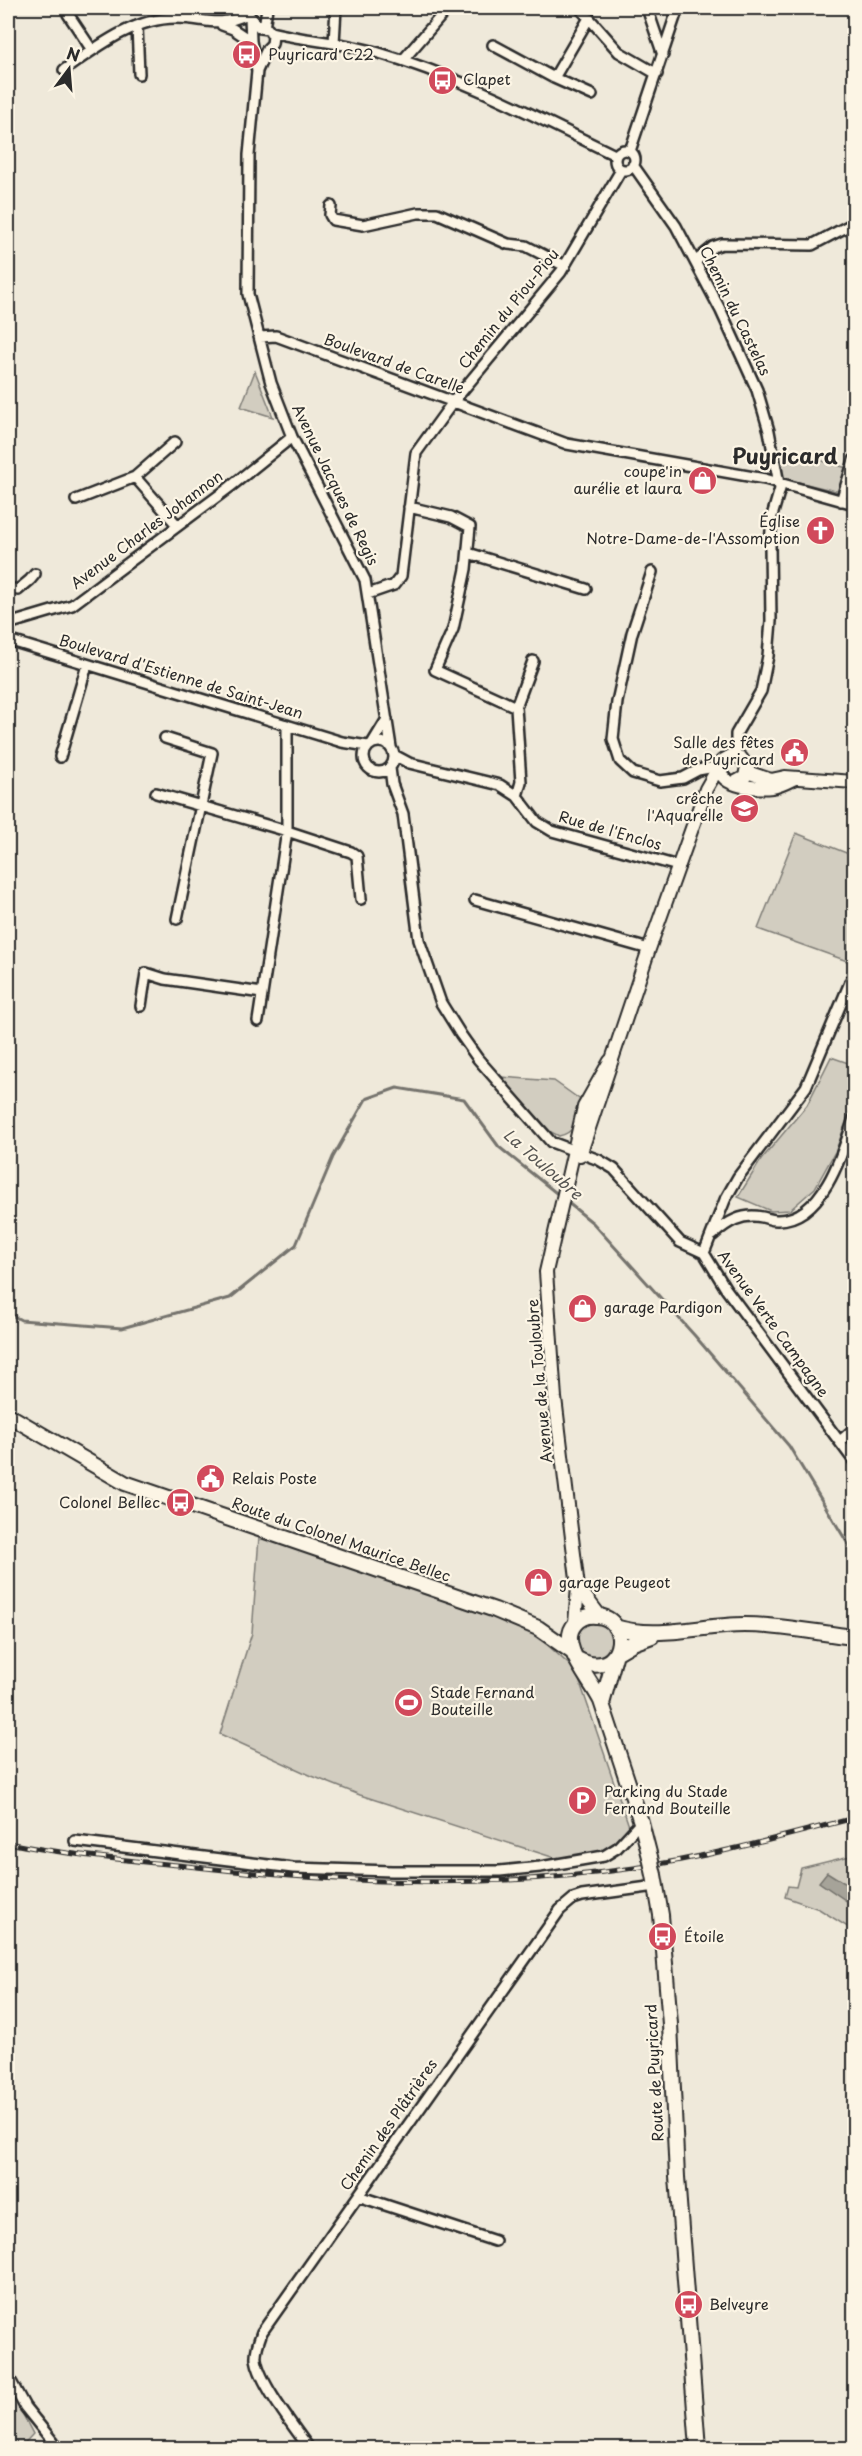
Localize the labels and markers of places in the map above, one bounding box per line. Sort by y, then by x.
bus stop icon: Puyricard C22 [231,39,263,71]
place label: Puyricard C22 [268,42,374,65]
bus stop icon: Clapet [426,64,458,96]
place label: Clapet [463,67,511,90]
place label: coupe'in aurélie et laura [573,459,683,499]
shop icon: coupe'in aurélie et laura [687,465,719,497]
place label: Église Notre-Dame-de-l'Assomption [586,509,800,549]
church icon: Église Notre-Dame-de-l'Assomption [805,515,837,547]
place label: Salle des fêtes de Puyricard [673,730,774,770]
public building icon: Salle des fêtes de Puyricard [779,736,811,768]
place label: crêche l'Aquarelle [647,786,723,826]
school or university icon: crêche l'Aquarelle [728,792,760,824]
shop icon: garage Pardigon [567,1292,599,1324]
place label: garage Pardigon [604,1295,723,1318]
public building icon: Relais Poste [195,1463,227,1495]
place label: Relais Poste [232,1466,317,1489]
bus stop icon: Colonel Bellec [165,1487,197,1519]
place label: Colonel Bellec [59,1490,160,1513]
shop icon: garage Peugeot [522,1567,554,1599]
place label: garage Peugeot [559,1570,670,1593]
place label: Stade Fernand Bouteille [430,1680,535,1720]
sports icon: Stade Fernand Bouteille [393,1686,425,1718]
place label: Parking du Stade Fernand Bouteille [604,1779,731,1819]
parking icon: Parking du Stade Fernand Bouteille [567,1785,599,1817]
bus stop icon: Étoile [647,1921,679,1953]
place label: Étoile [684,1924,724,1947]
bus stop icon: Belveyre [672,2289,704,2321]
place label: Belveyre [709,2292,769,2315]

